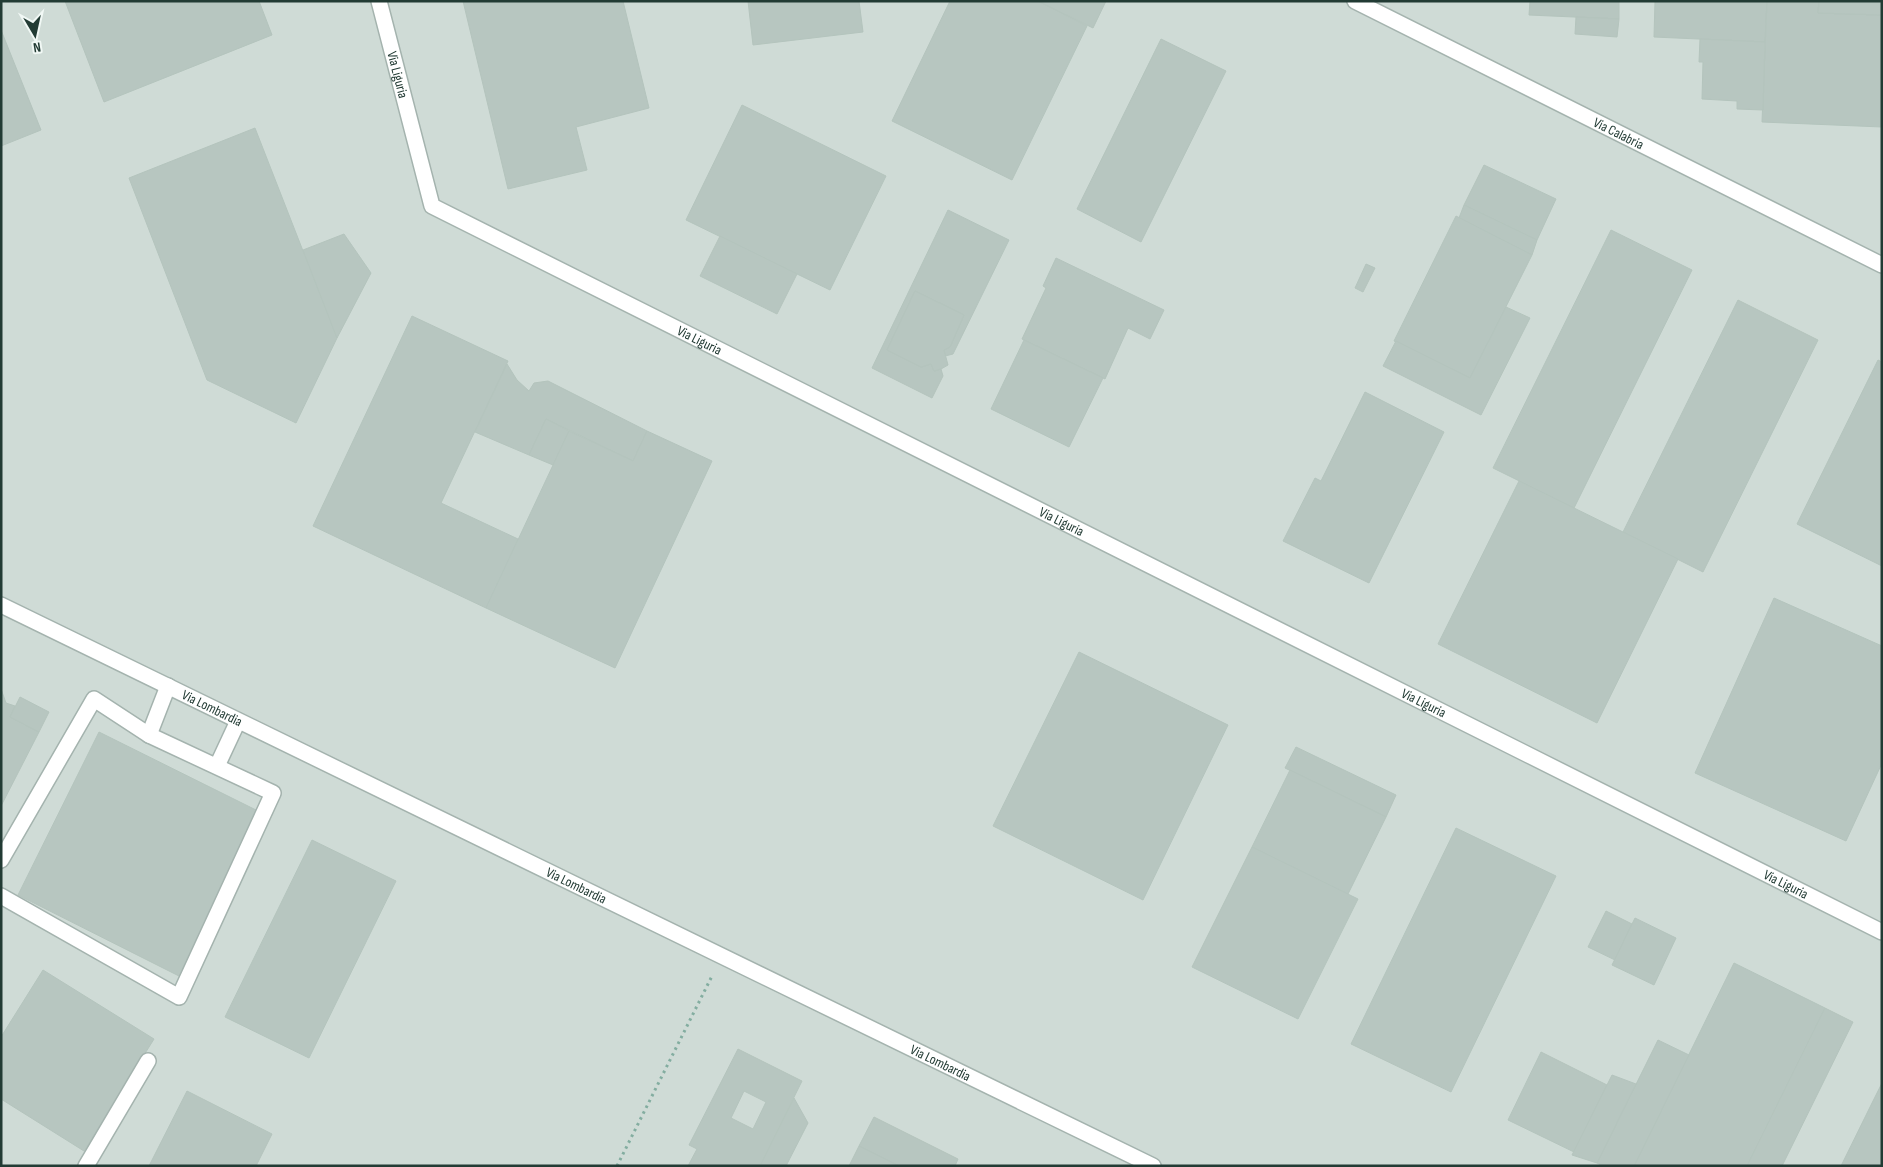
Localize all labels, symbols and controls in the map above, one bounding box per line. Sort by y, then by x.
north arrow [10,10,60,60]
text: N [32,38,42,56]
street label: Via Liguria [384,49,412,100]
street label: Via Calabria [1591,113,1647,153]
street label: Via Liguria [674,322,725,358]
street label: Via Liguria [1037,503,1087,540]
street label: Via Liguria [1399,684,1449,721]
street label: Via Lombardia [179,686,245,730]
street label: Via Lombardia [543,863,609,907]
street label: Via Liguria [1761,866,1811,902]
street label: Via Lombardia [907,1041,974,1084]

